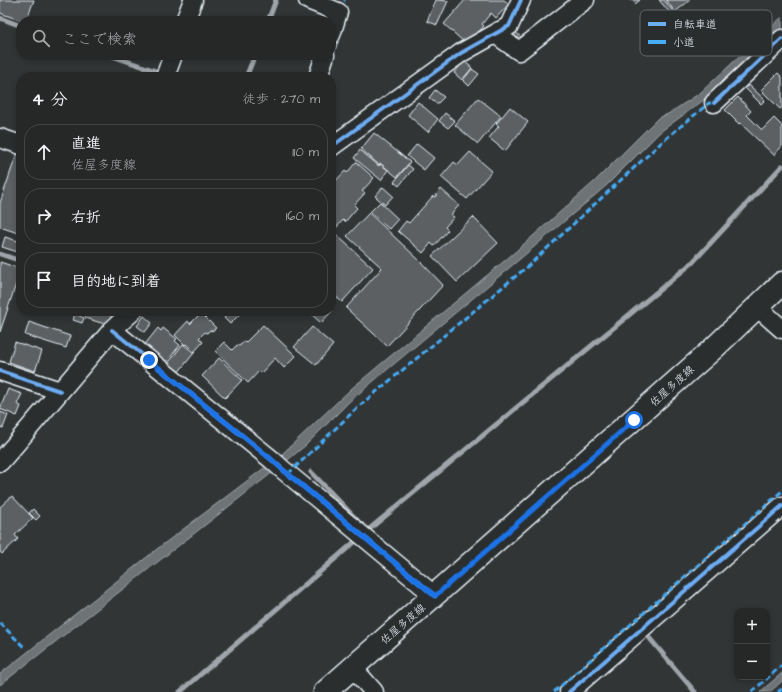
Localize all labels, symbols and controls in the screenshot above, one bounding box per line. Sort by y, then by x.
legend [640,10,772,56]
search box [16,16,336,60]
text: 自転車道 [673,17,717,32]
icon: search [30,27,52,49]
text: ここで検索 [62,29,137,50]
text: 小道 [673,35,695,50]
text: 4 分 [32,88,67,112]
text: 徒歩 · 270 m [243,90,320,108]
text: 直進 [71,133,101,154]
icon: ahead [33,141,55,163]
text: 110 m [292,143,319,161]
text: 佐屋多度線 [71,156,136,174]
icon: right [33,205,55,227]
text: 右折 [71,207,101,228]
text: 160 m [286,207,319,225]
icon: arrive [33,269,55,291]
text: 目的地に到着 [71,271,161,292]
route end [140,351,158,369]
street label: 佐屋多度線 [647,362,697,410]
route start [625,411,643,429]
street label: 佐屋多度線 [377,600,429,648]
map controls [734,608,770,680]
button: + [734,608,770,644]
button: − [734,644,770,680]

